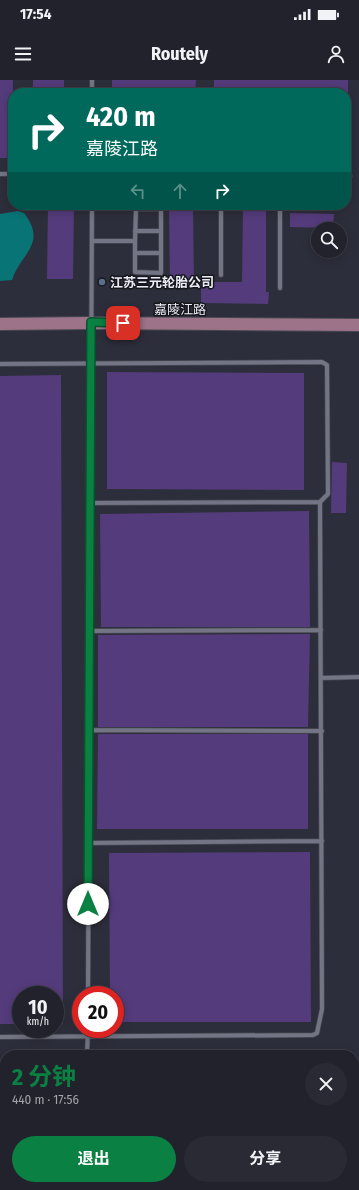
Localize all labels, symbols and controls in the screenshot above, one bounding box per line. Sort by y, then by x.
text: 17:54 [20,5,51,23]
icon: menu [12,43,34,65]
text: Routely [151,43,208,65]
icon: person [325,43,347,65]
text: 420 m [86,100,156,133]
icon: right [20,104,72,156]
text: 嘉陵江路 [86,138,158,160]
icon: left [127,180,149,202]
icon: ahead [169,180,191,202]
icon: right [211,180,233,202]
map controls [311,222,347,258]
button: search [311,222,347,258]
place label: 江苏三元轮胎公司 [110,275,214,290]
marker: 江苏三元轮胎公司 [97,277,107,287]
street label: 嘉陵江路 [154,302,206,317]
pin [106,306,140,340]
icon: arrive [112,312,134,334]
position arrow [67,883,109,925]
speed limit sign: 20 [72,986,124,1038]
text: 10 [28,995,48,1019]
text: km/h [27,1016,49,1028]
text: 2 分钟 [12,1063,76,1091]
button: close [305,1063,347,1105]
text: 440 m · 17:56 [12,1092,79,1107]
button: 退出 [12,1136,176,1182]
button: 分享 [184,1136,347,1182]

